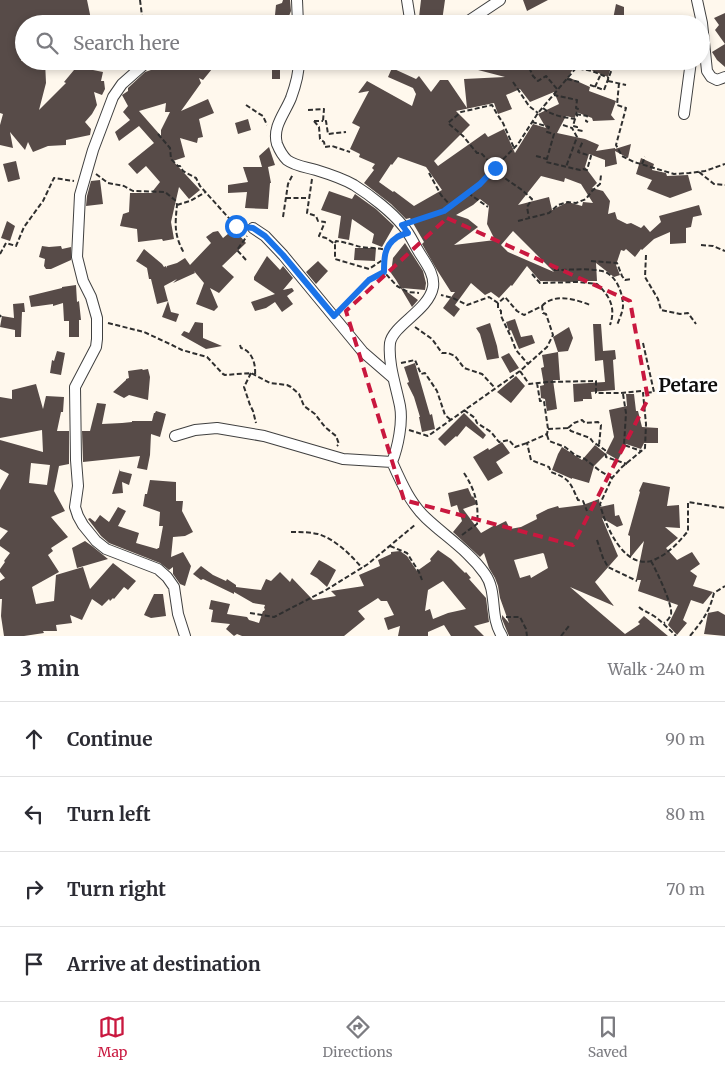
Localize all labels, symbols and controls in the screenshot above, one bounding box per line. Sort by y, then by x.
search box [15,15,710,70]
icon: search [33,29,61,57]
text: Search here [73,31,180,55]
route end [484,157,507,180]
route start [225,215,248,238]
district label: Petare [658,373,718,397]
text: 3 min [20,655,79,682]
text: Walk · 240 m [608,659,705,679]
icon: ahead [20,725,48,753]
text: Continue [67,727,153,751]
text: 90 m [665,729,705,749]
icon: left [20,800,48,828]
text: Turn left [67,802,151,826]
text: 80 m [666,804,705,824]
icon: right [20,875,48,903]
text: Turn right [67,877,166,901]
text: 70 m [666,879,705,899]
icon: arrive [20,950,48,978]
text: Arrive at destination [67,952,261,976]
tab: Map [98,1013,127,1061]
tab: Directions [323,1013,393,1061]
tab: Saved [588,1013,627,1061]

